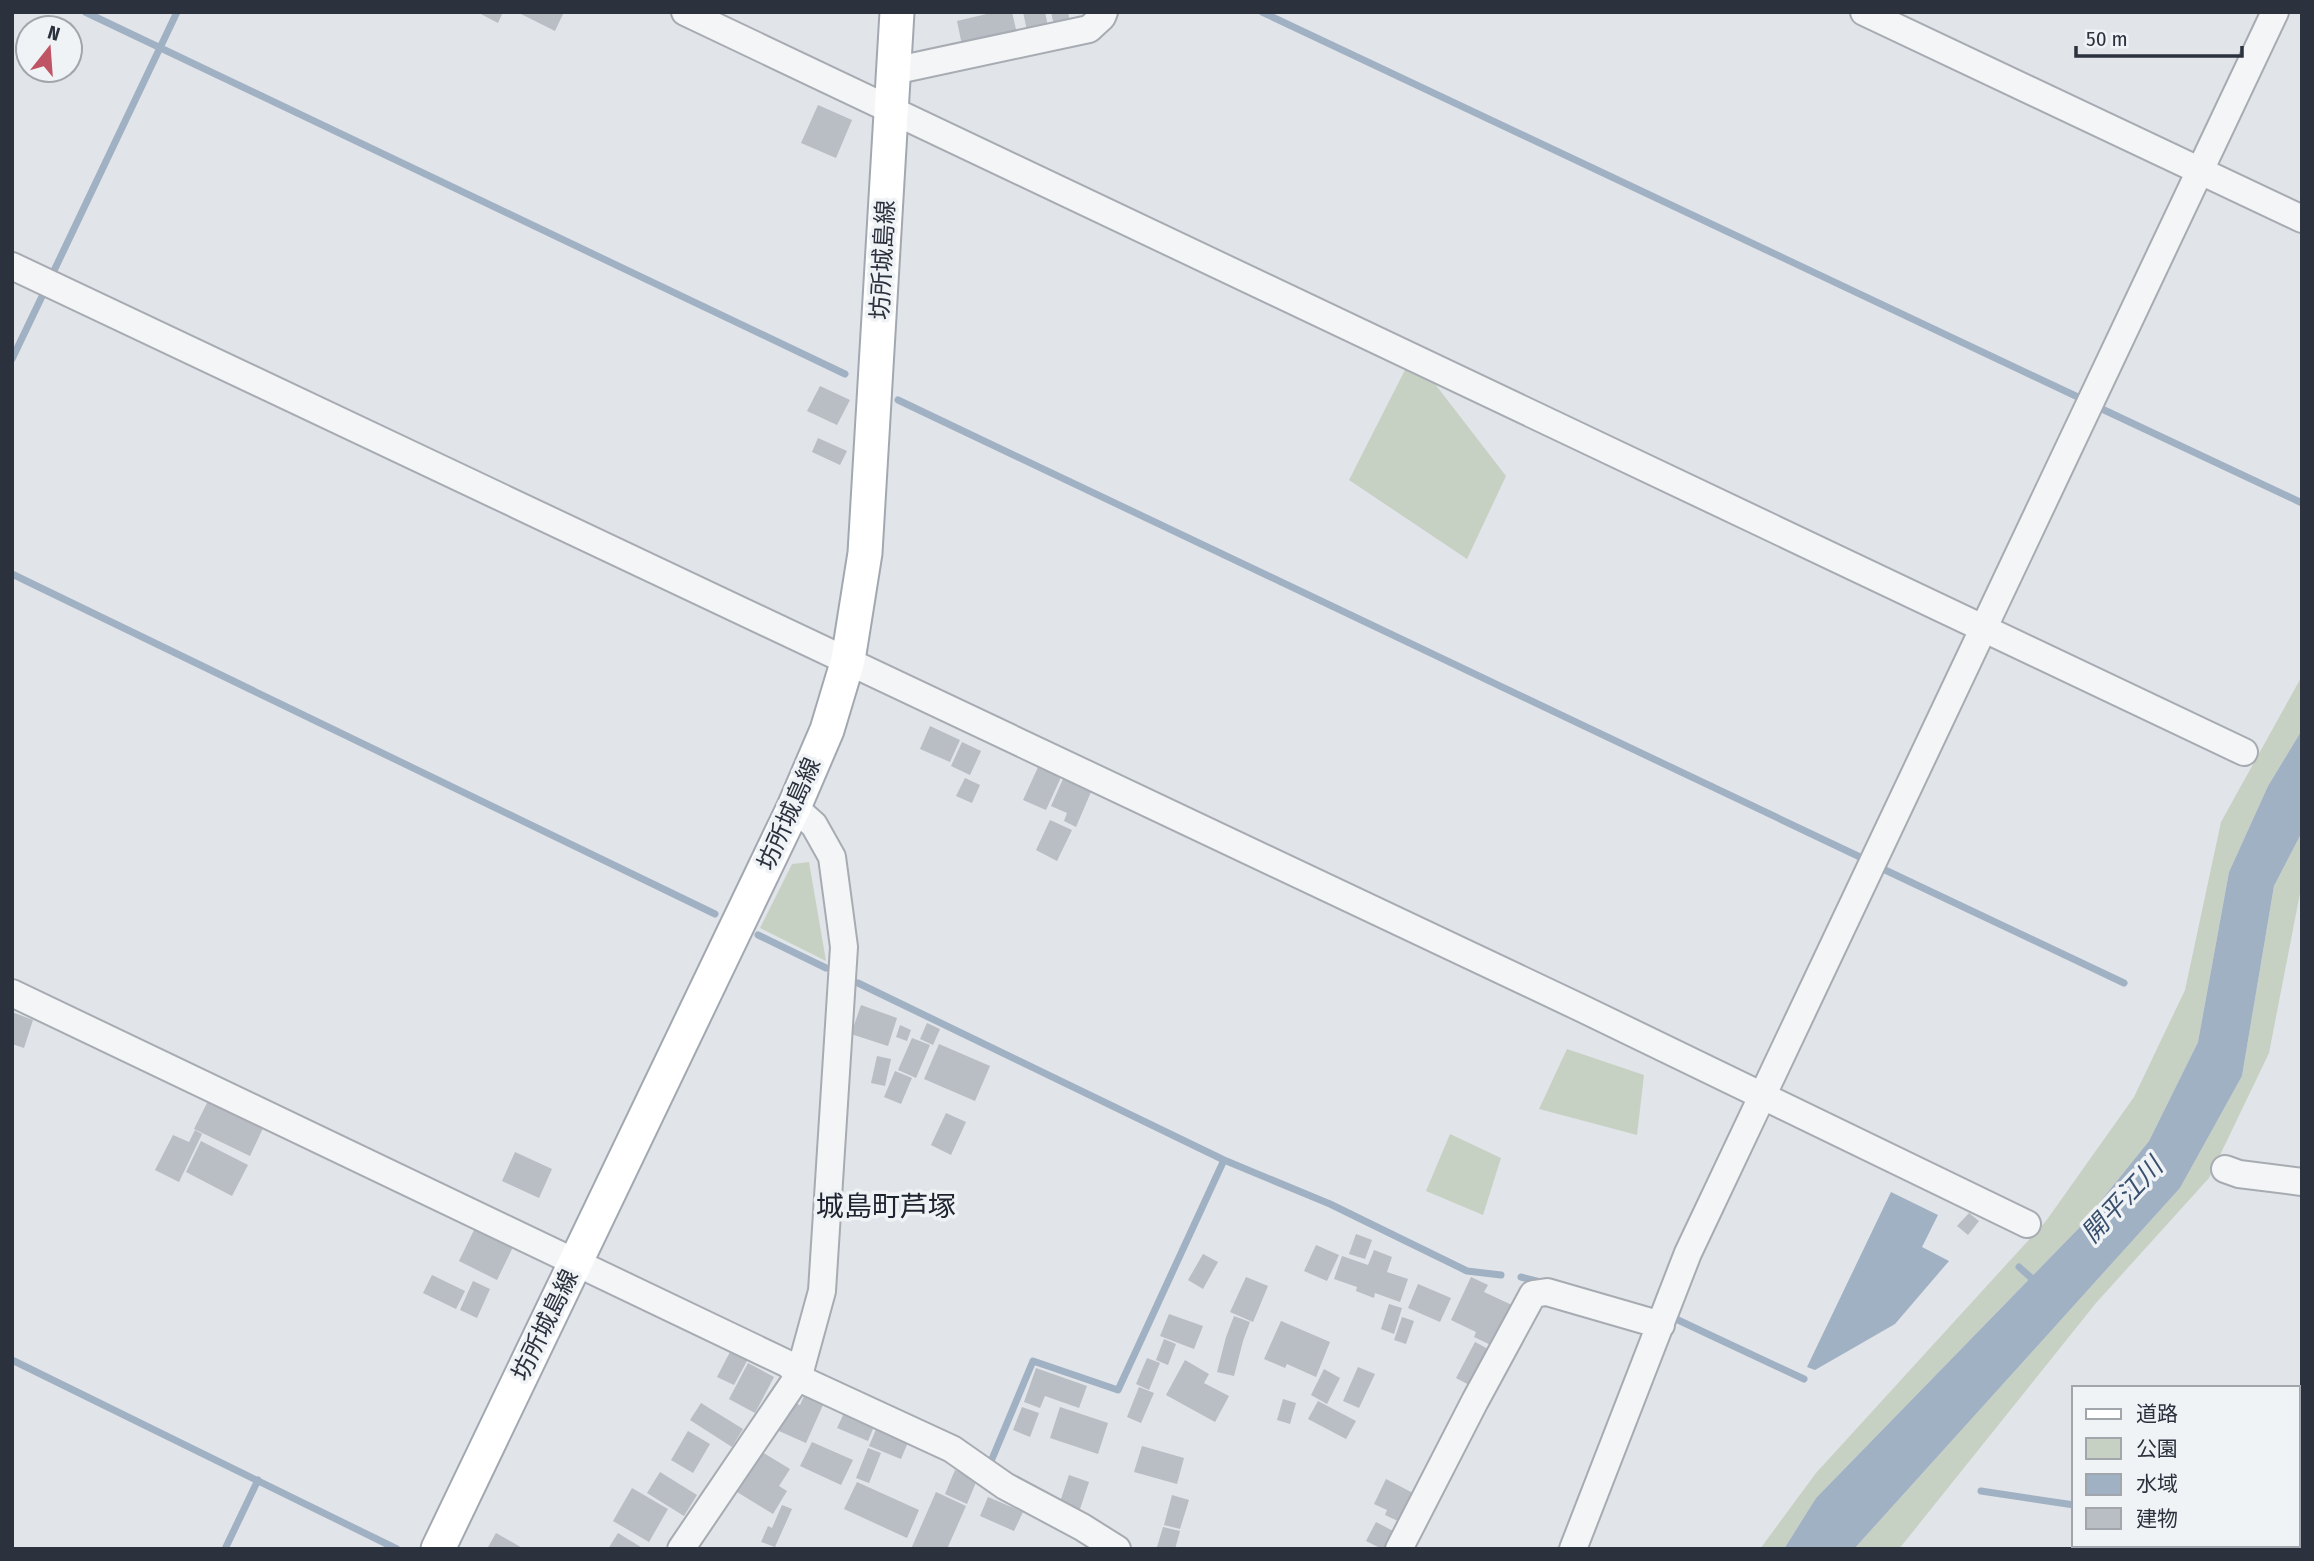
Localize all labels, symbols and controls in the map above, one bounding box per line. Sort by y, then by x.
north arrow [14,14,84,84]
scale bar [2076,14,2242,58]
text: N [45,21,63,46]
text: 50 m [2086,26,2128,52]
street label: 坊所城島線 [866,199,900,321]
street label: 坊所城島線 [752,753,826,875]
water label: 開平江川 [2076,1150,2171,1249]
district label: 城島町芦塚 [816,1190,956,1223]
street label: 坊所城島線 [506,1265,584,1385]
legend [2072,1386,2300,1547]
text: 道路 [2136,1401,2178,1427]
text: 公園 [2136,1436,2178,1462]
text: 水域 [2136,1471,2178,1497]
text: 建物 [2136,1506,2178,1532]

